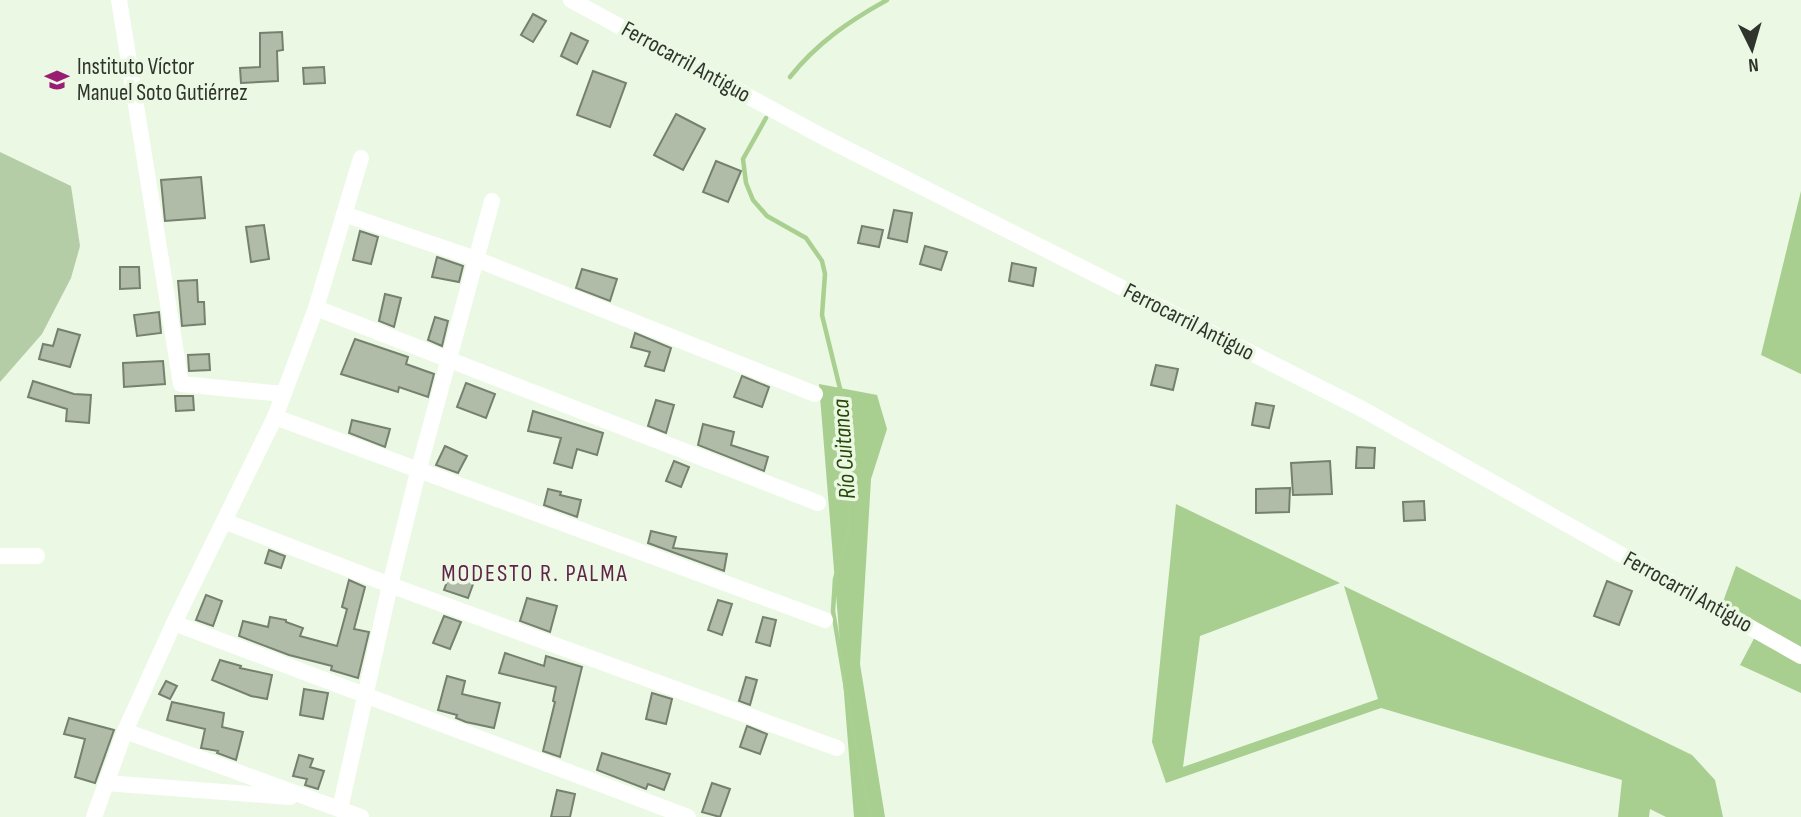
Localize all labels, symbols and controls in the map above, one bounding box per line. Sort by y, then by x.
north arrow [1717,14,1787,84]
street label: Ferrocarril Antiguo [617,15,755,109]
place label: Instituto Víctor Manuel Soto Gutiérrez [77,53,248,107]
text: N [1747,53,1759,76]
school or university icon: Instituto Víctor Manuel Soto Gutiérrez [43,66,71,94]
street label: Ferrocarril Antiguo [1119,277,1259,367]
water label: Río Cuitanca [826,398,862,500]
street label: Ferrocarril Antiguo [1619,545,1757,639]
district label: MODESTO R. PALMA [441,559,629,588]

